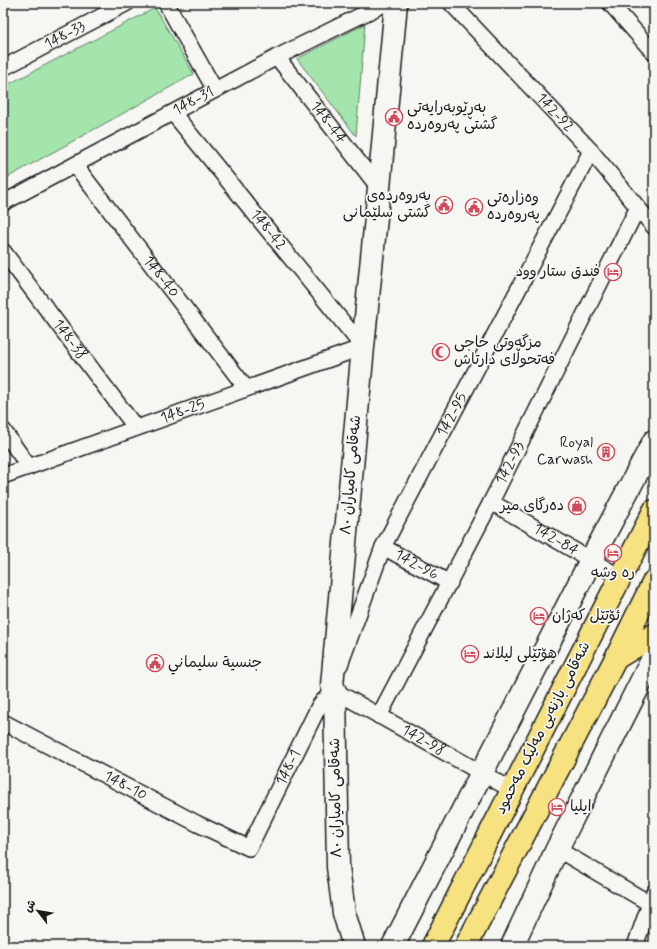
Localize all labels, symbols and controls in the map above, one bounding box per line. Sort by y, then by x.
street label: 148-33 [41,16,89,55]
street label: 148-31 [170,82,218,121]
street label: 142-92 [531,89,578,137]
street label: 148-44 [305,97,351,148]
place label: بەڕێوبەرایەتی گشتی پەروەردە [407,98,498,135]
public building icon: بەڕێوبەرایەتی گشتی پەروەردە [384,107,404,127]
place label: پەروەردەی گشتی سلێمانی [343,186,431,223]
place label: وەزارەتی پەروەردە [487,188,540,225]
public building icon: پەروەردەی گشتی سلێمانی [434,195,454,215]
public building icon: وەزارەتی پەروەردە [464,197,484,217]
street label: 148-42 [245,205,291,255]
street label: 148-40 [138,252,183,302]
place label: فندق ستار وود [516,262,600,282]
hotel icon: فندق ستار وود [603,262,623,282]
street label: 148-38 [48,315,91,364]
place label: مزگەوتی حاجی فەتحوڵای دارتاش [454,333,555,370]
mosque icon: مزگەوتی حاجی فەتحوڵای دارتاش [431,342,451,362]
street label: 142-95 [433,389,472,440]
street label: 148-25 [158,394,208,429]
street label: شەقامی کامیاران ٨٠ [336,414,366,536]
place label: Royal Carwash [537,433,593,470]
street label: 142-93 [491,438,529,488]
building icon: Royal Carwash [596,442,616,462]
place label: دەرگای میر [498,496,564,516]
shop icon: دەرگای میر [567,496,587,516]
street label: 142-84 [530,519,582,561]
hotel icon: ره وشه [603,543,623,563]
street label: 142-96 [391,545,442,585]
place label: ره وشه [591,563,635,583]
hotel icon: ئۆتێل کەژان [529,606,549,626]
place label: ئۆتێل کەژان [552,606,620,626]
street label: شەقامی بازنەیی مەلیک مەحمود [491,638,595,818]
hotel icon: هۆتێلی لیلاند [460,644,480,664]
place label: هۆتێلی لیلاند [483,644,557,664]
public building icon: جنسية سليماني [145,653,165,673]
place label: جنسية سليماني [168,653,262,675]
street label: 142-98 [398,720,449,761]
street label: شەقامی کامیاران ٨٠ [325,738,347,858]
street label: 148-1 [271,746,306,789]
street label: 148-10 [100,766,150,805]
hotel icon: ايليا [547,797,567,817]
place label: ايليا [570,797,591,817]
north arrow [18,891,58,931]
text: ش [21,898,39,915]

